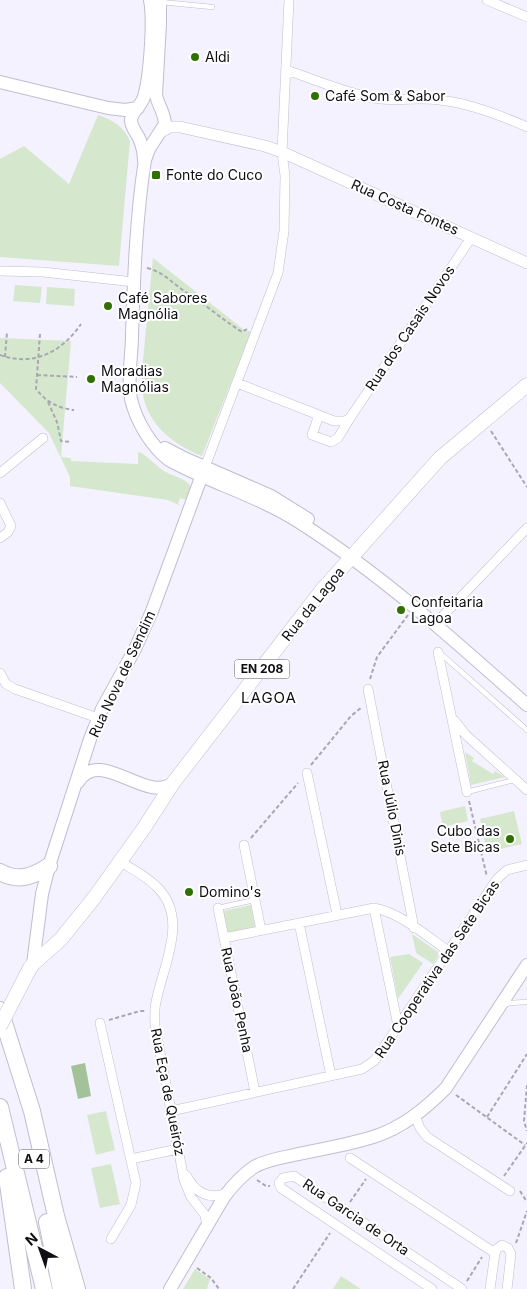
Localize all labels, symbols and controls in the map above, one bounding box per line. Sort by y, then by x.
place label: Aldi [205,48,230,65]
marker: Aldi [189,51,201,63]
place label: Café Som & Sabor [325,87,446,104]
marker: Café Som & Sabor [309,90,321,102]
place label: Fonte do Cuco [166,166,263,183]
marker: Fonte do Cuco [150,169,162,181]
street label: Rua Costa Fontes [349,175,462,238]
street label: Rua dos Casais Novos [361,262,458,394]
place label: Café Sabores Magnólia [118,289,207,322]
marker: Café Sabores Magnólia [102,300,114,312]
place label: Moradias Magnólias [101,362,169,395]
marker: Moradias Magnólias [85,373,97,385]
street label: Rua da Lagoa [278,563,348,644]
place label: Confeitaria Lagoa [411,593,483,626]
marker: Confeitaria Lagoa [395,604,407,616]
street label: Rua Nova de Sendim [85,608,158,740]
road number: EN 208 [234,660,290,679]
district label: LAGOA [241,688,297,707]
street label: Rua Júlio Dinis [375,759,410,857]
place label: Cubo das Sete Bicas [430,822,500,855]
marker: Cubo das Sete Bicas [504,833,516,845]
street label: Rua Cooperativa das Sete Bicas [371,877,503,1061]
place label: Domino's [199,883,261,900]
marker: Domino's [183,886,195,898]
street label: Rua João Penha [218,946,257,1054]
street label: Rua Eça de Queiróz [148,1027,189,1157]
road number: A 4 [19,1150,49,1168]
street label: Rua Garcia de Orta [300,1175,413,1259]
north arrow [15,1224,65,1274]
text: N [22,1229,41,1249]

